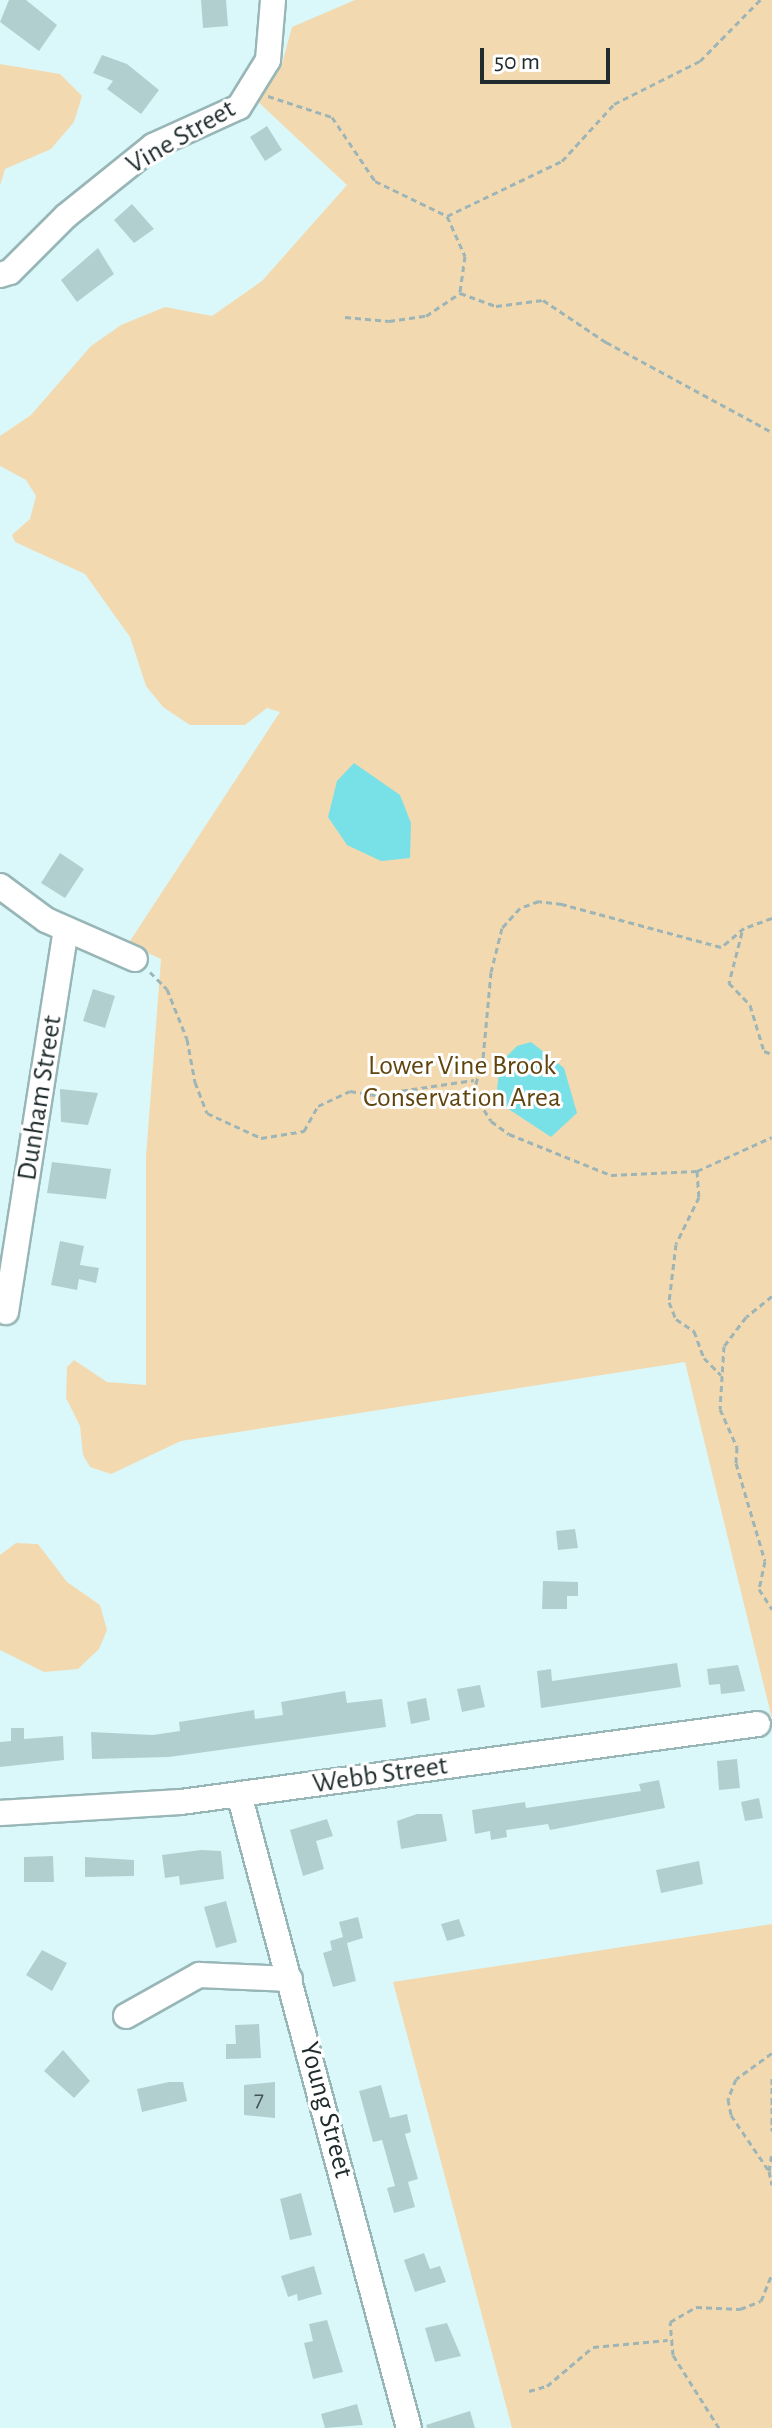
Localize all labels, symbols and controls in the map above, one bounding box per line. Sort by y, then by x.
scale bar [484,32,614,82]
text: 50 m [494,50,540,74]
street label: Vine Street [120,92,242,182]
street label: Dunham Street [10,1013,70,1183]
park label: Lower Vine Brook Conservation Area [363,1049,561,1115]
street label: Webb Street [310,1749,450,1801]
street label: Young Street [292,2038,360,2182]
house number: 7 [254,2086,264,2114]

